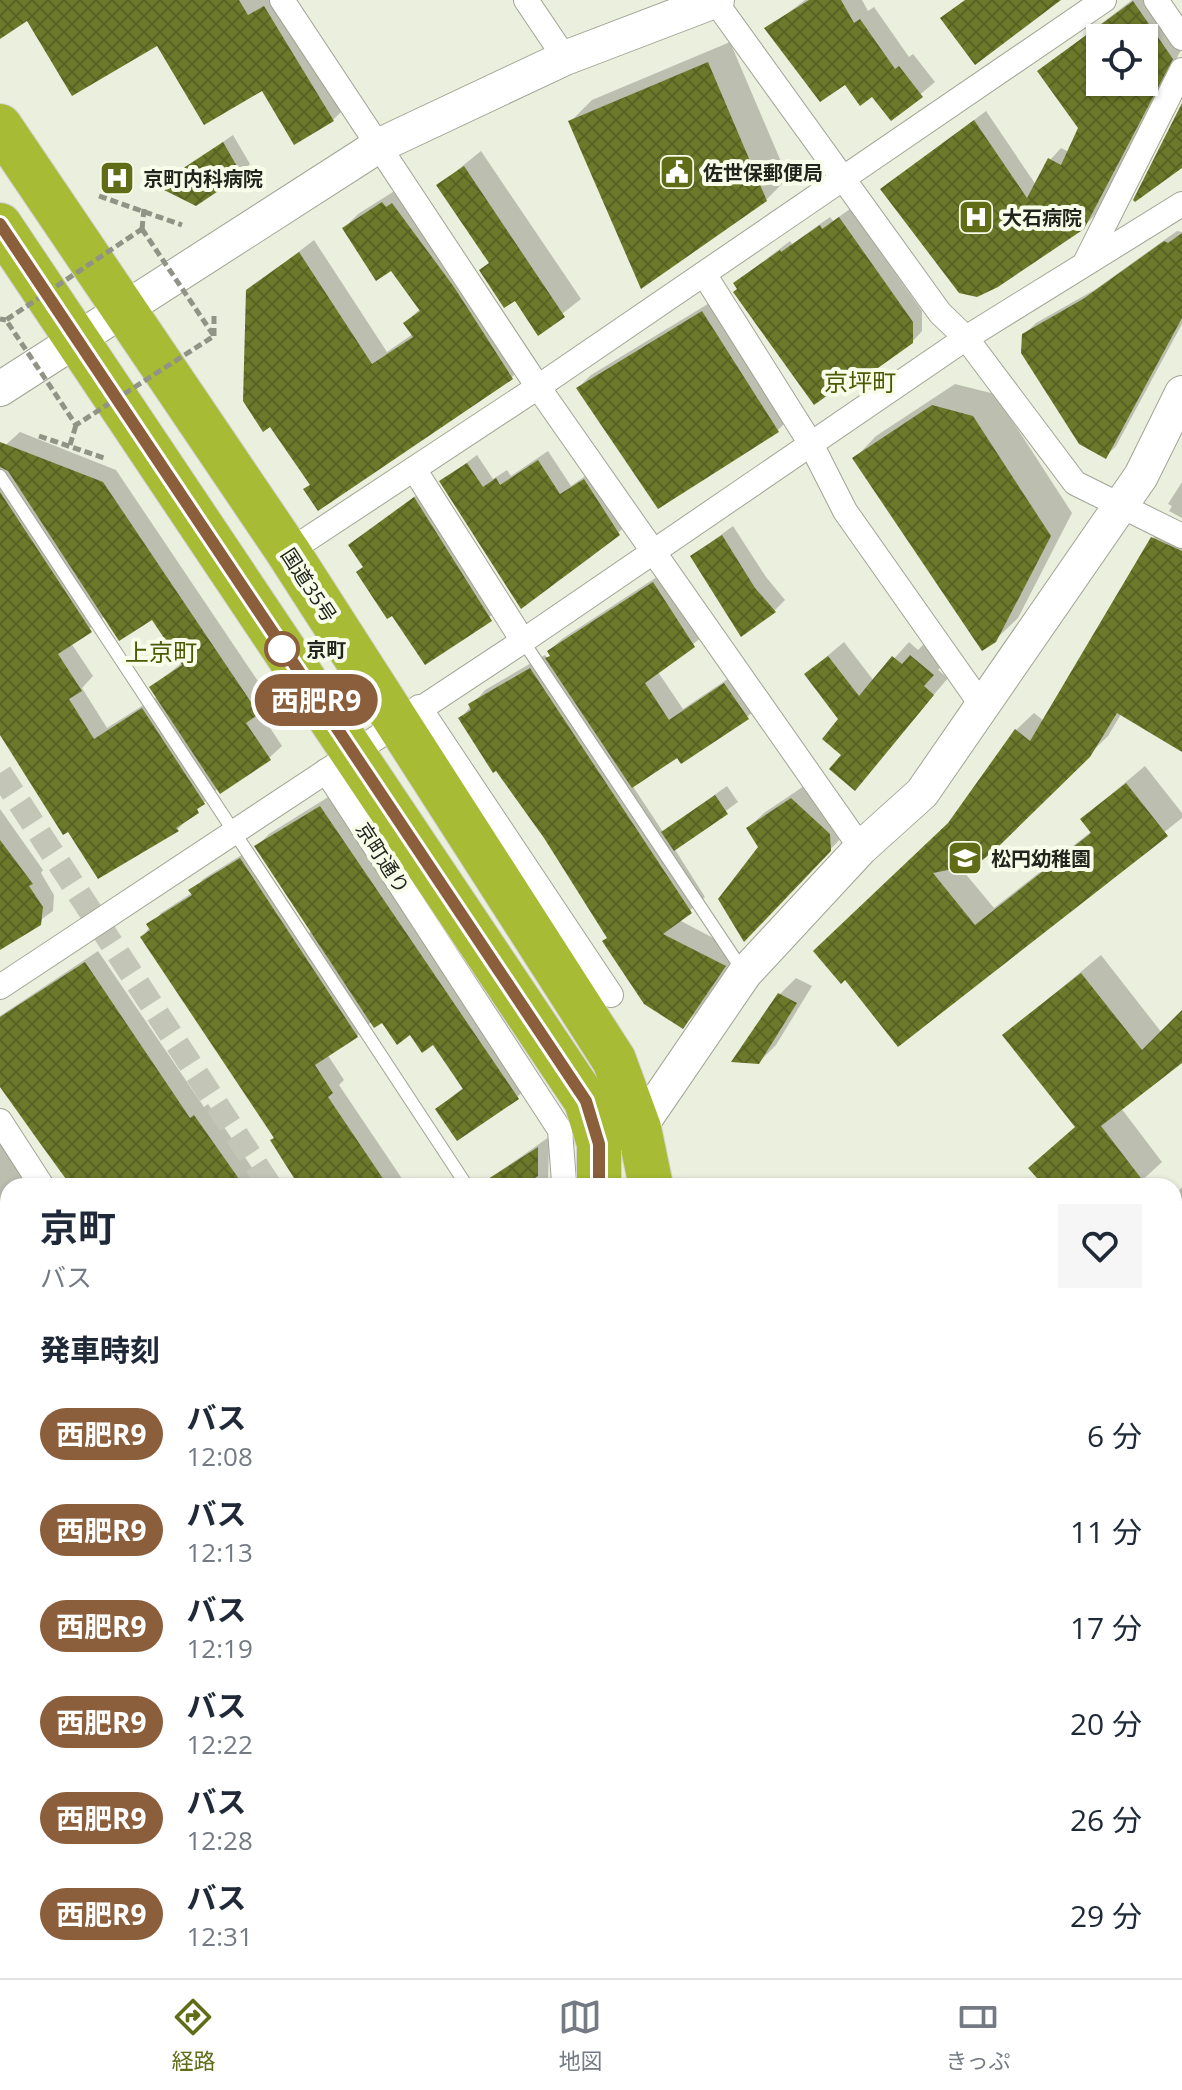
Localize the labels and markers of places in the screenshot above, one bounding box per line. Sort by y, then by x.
public building icon: 佐世保郵便局 [658,153,696,191]
hospital icon: 京町内科病院 [98,159,136,197]
place label: 佐世保郵便局 [703,159,823,186]
place label: 京町内科病院 [143,165,263,192]
hospital icon: 大石病院 [957,198,995,236]
place label: 大石病院 [1002,204,1082,231]
marker: 京町 [265,632,299,666]
place label: 京町 [306,636,346,663]
school or university icon: 松円幼稚園 [946,839,984,877]
place label: 松円幼稚園 [991,845,1091,872]

